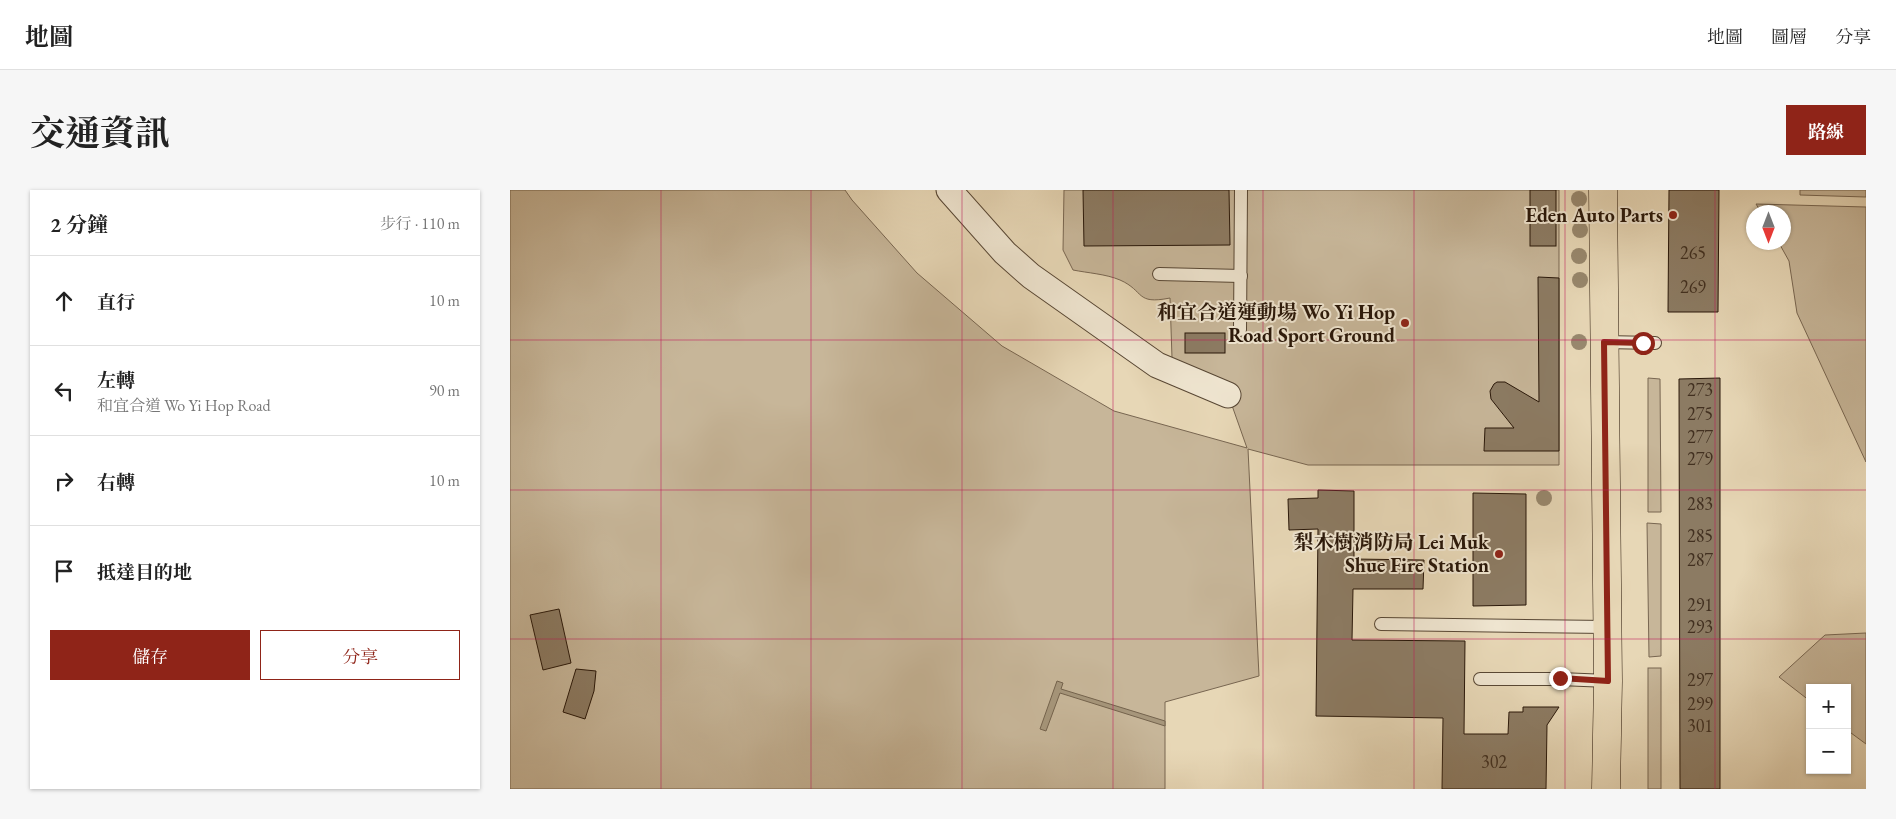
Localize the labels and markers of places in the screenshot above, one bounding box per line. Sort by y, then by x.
place label: Eden Auto Parts [1526,202,1663,228]
marker: Eden Auto Parts [1667,209,1679,221]
place label: 和宜合道運動場 Wo Yi Hop Road Sport Ground [1157,299,1395,348]
marker: 和宜合道運動場 Wo Yi Hop Road Sport Ground [1399,317,1411,329]
place label: 梨木樹消防局 Lei Muk Shue Fire Station [1293,529,1490,578]
marker: 梨木樹消防局 Lei Muk Shue Fire Station [1493,548,1505,560]

